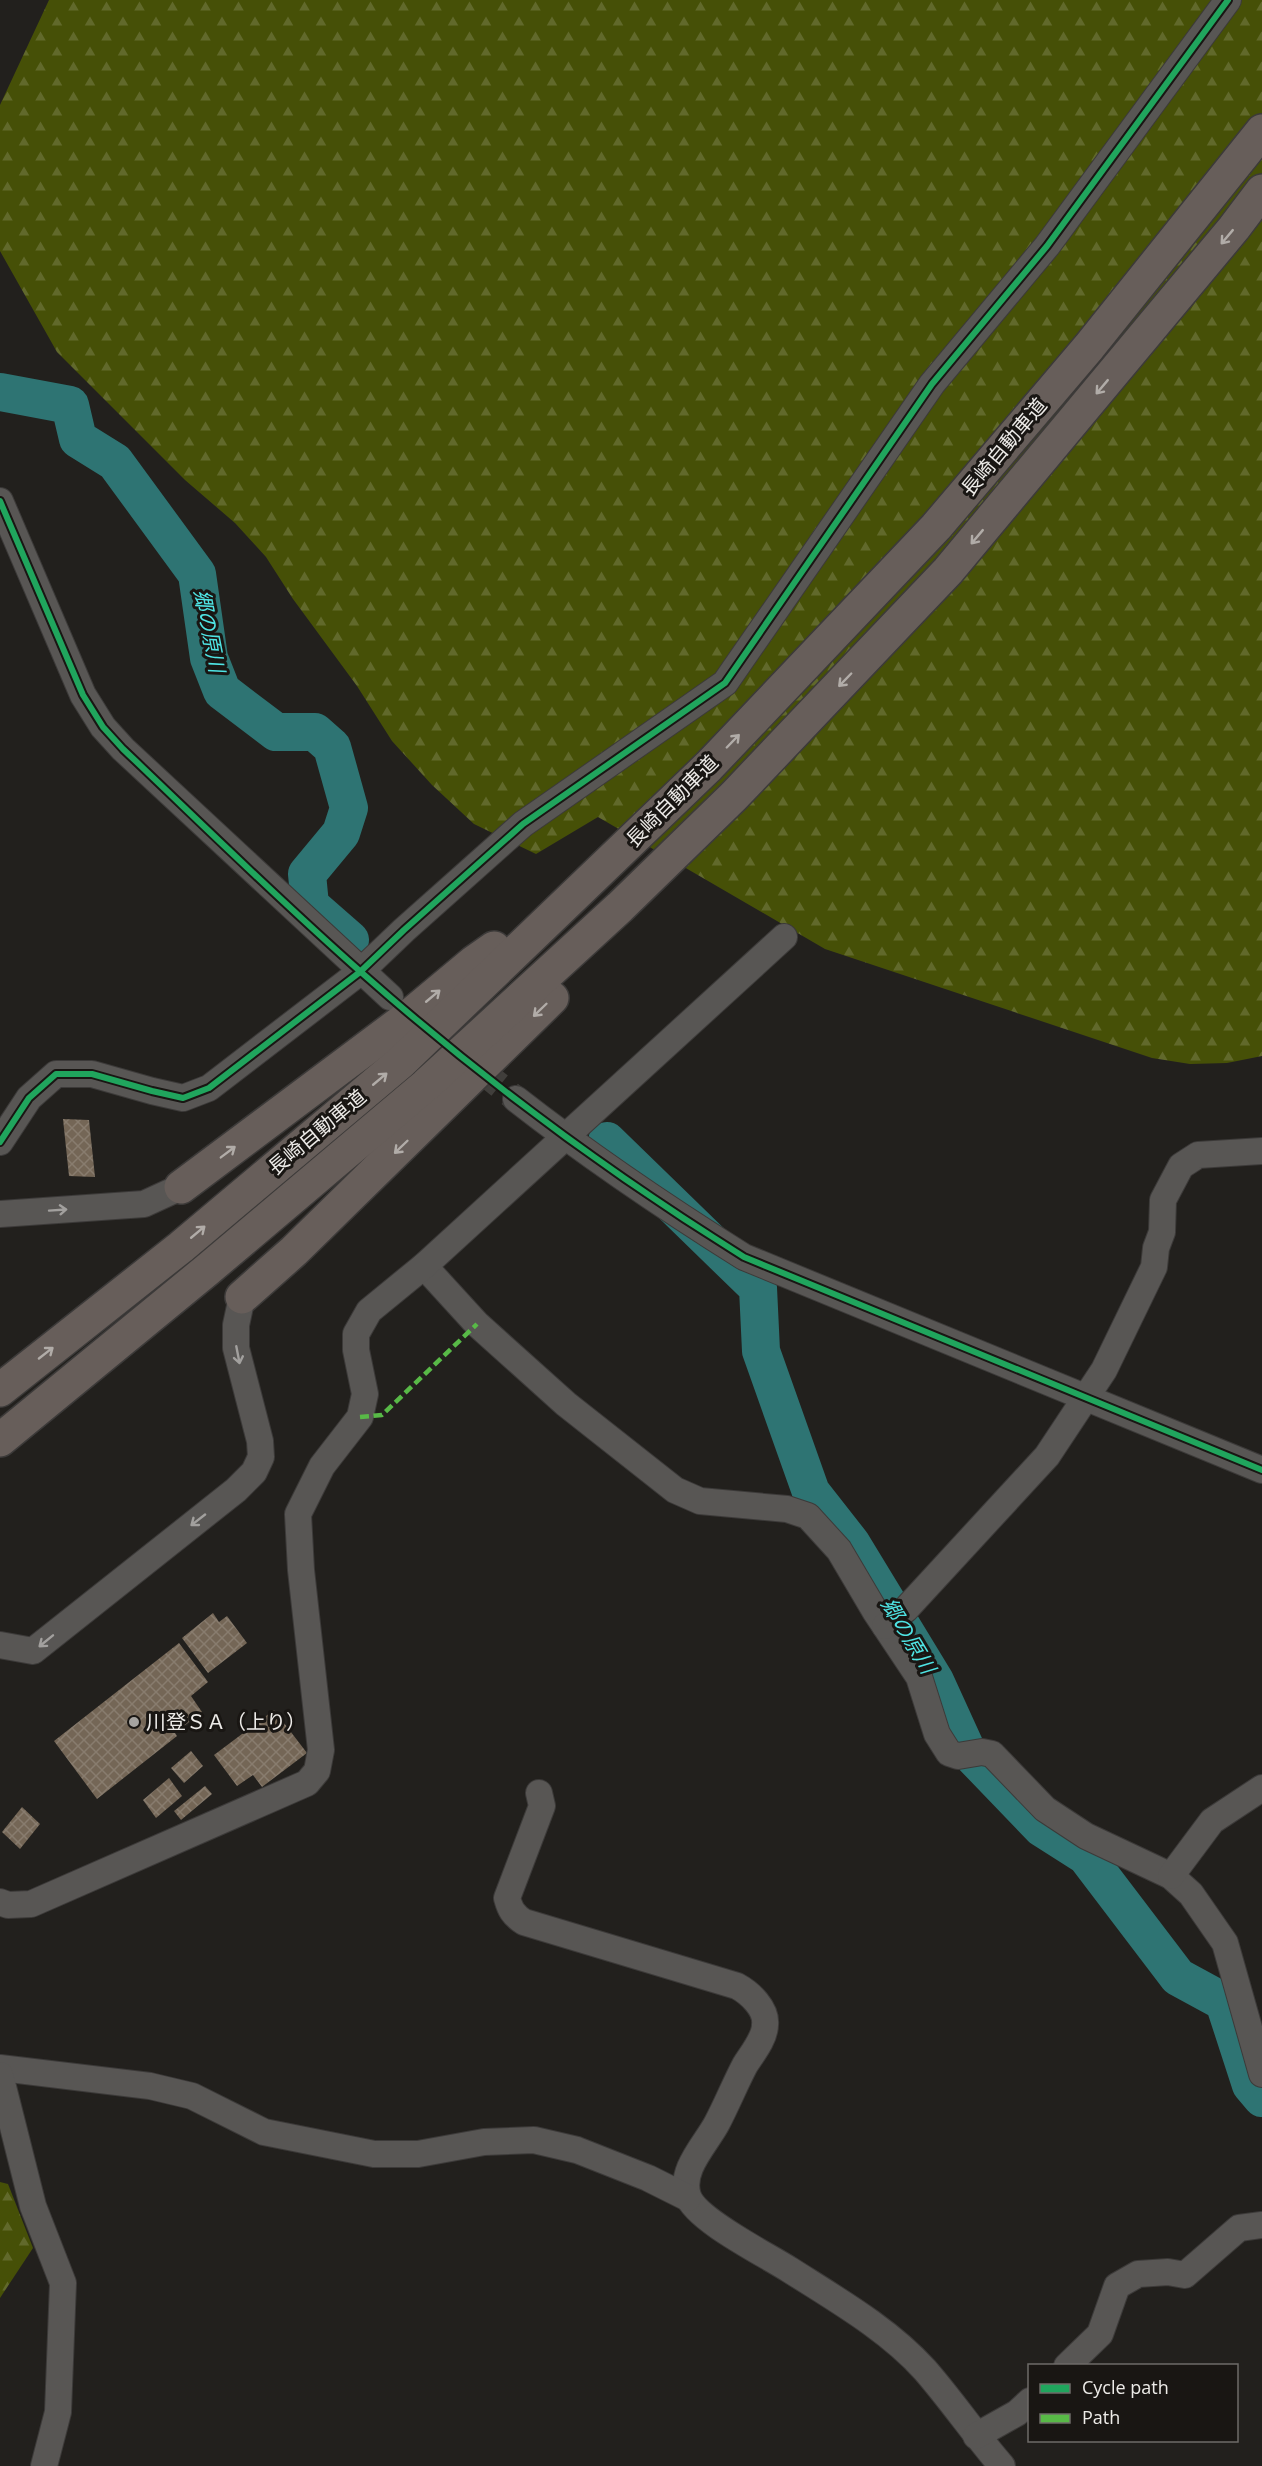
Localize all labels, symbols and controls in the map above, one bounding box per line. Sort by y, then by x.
one-way arrow [1220,229,1233,245]
one-way arrow [1095,379,1108,395]
street label: 長崎自動車道 [955,392,1053,501]
one-way arrow [970,529,983,545]
water label: 郷の原川 [188,587,232,677]
one-way arrow [838,672,852,687]
one-way arrow [726,734,740,749]
street label: 長崎自動車道 [620,749,724,853]
one-way arrow [425,990,441,1003]
one-way arrow [532,1003,547,1018]
one-way arrow [372,1073,388,1086]
street label: 長崎自動車道 [262,1083,371,1181]
one-way arrow [393,1140,408,1154]
one-way arrow [219,1146,235,1158]
one-way arrow [48,1204,68,1215]
one-way arrow [190,1225,205,1239]
one-way arrow [233,1344,244,1364]
one-way arrow [38,1347,54,1360]
one-way arrow [190,1513,206,1526]
water label: 郷の原川 [875,1592,944,1680]
one-way arrow [38,1634,54,1647]
place label: 川登ＳＡ（上り） [146,1708,306,1735]
marker: 川登ＳＡ（上り） [127,1715,141,1729]
legend [1028,2364,1238,2442]
text: Cycle path [1082,2375,1169,2399]
text: Path [1082,2405,1120,2429]

